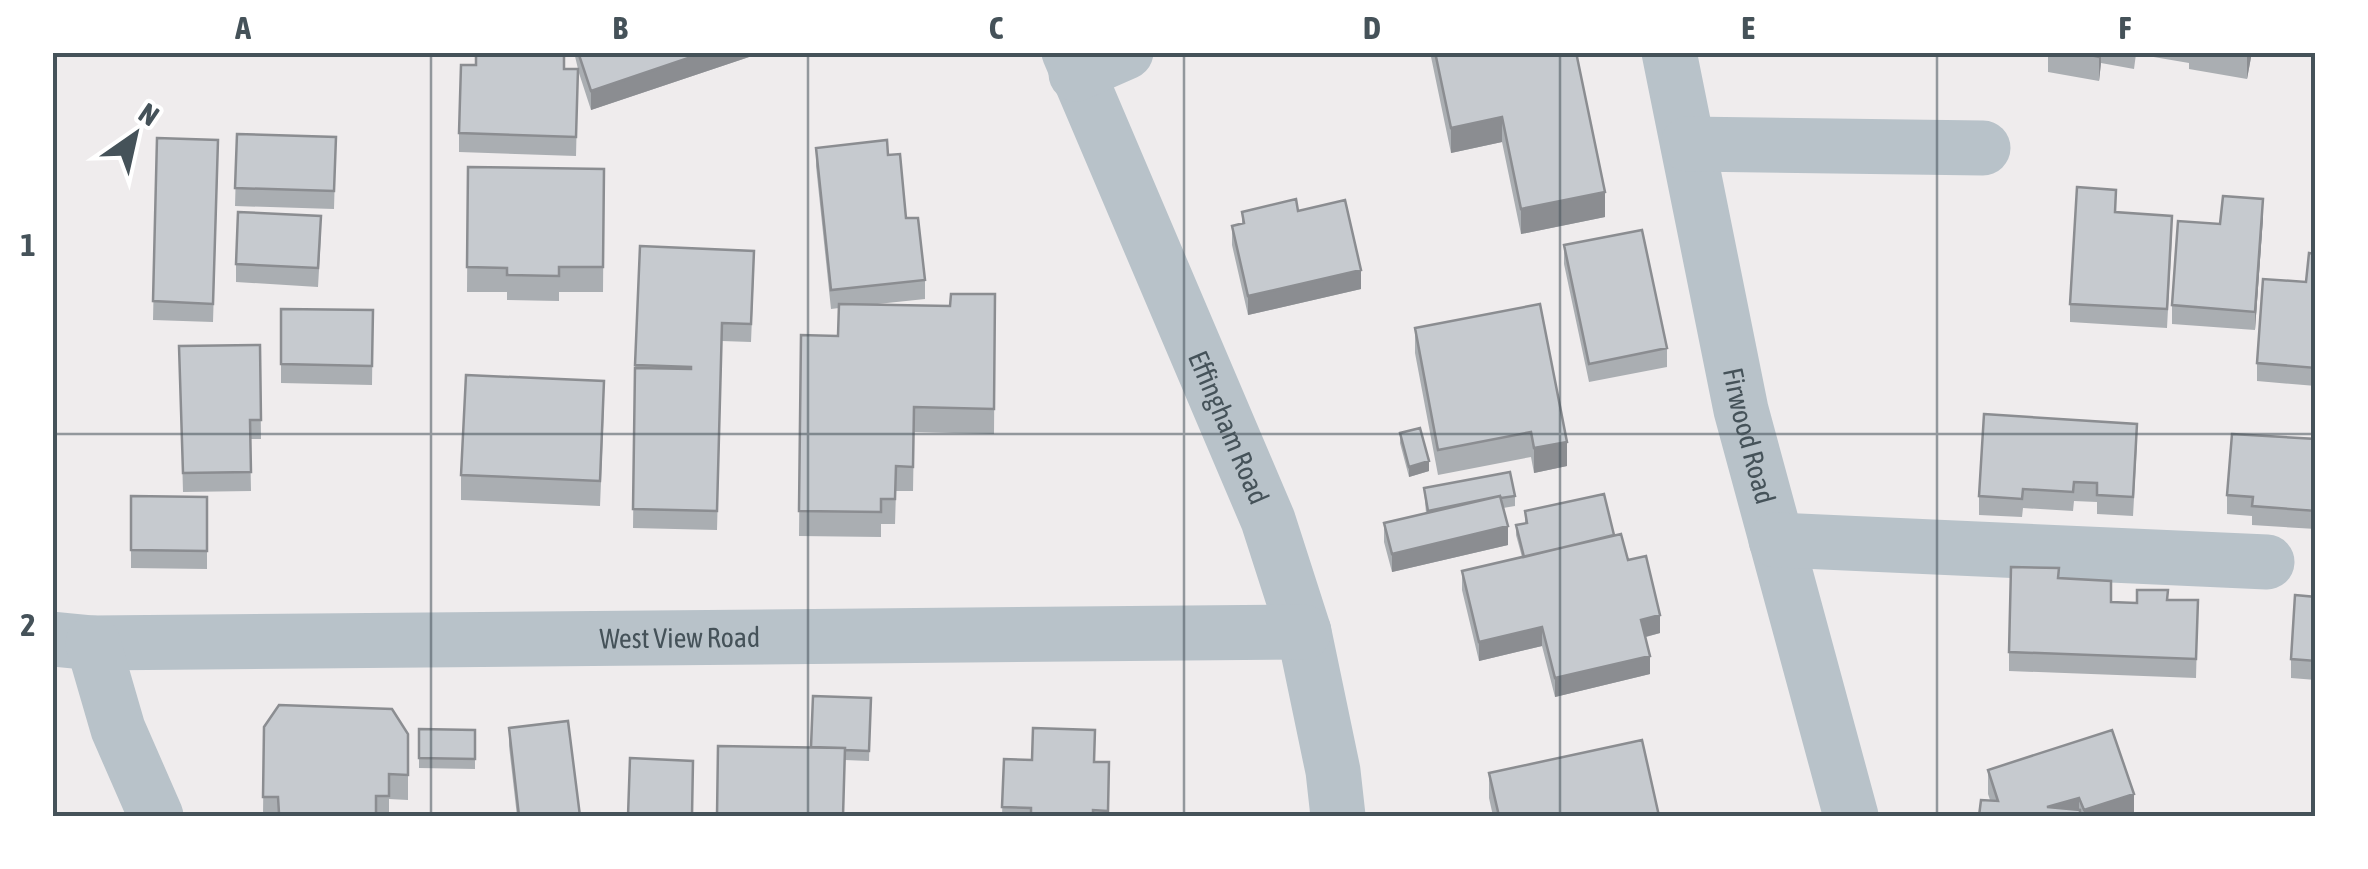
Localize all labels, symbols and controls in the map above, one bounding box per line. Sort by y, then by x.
text: A [234,9,251,46]
text: B [612,9,628,46]
text: C [989,9,1004,46]
text: D [1363,9,1381,46]
text: E [1741,9,1755,46]
text: F [2119,9,2132,46]
north arrow [85,85,185,185]
text: N [133,96,165,132]
text: 1 [20,226,36,263]
street label: Effingham Road [1182,346,1275,509]
street label: Firwood Road [1717,365,1782,507]
text: 2 [20,606,36,643]
street label: West View Road [599,621,760,654]

